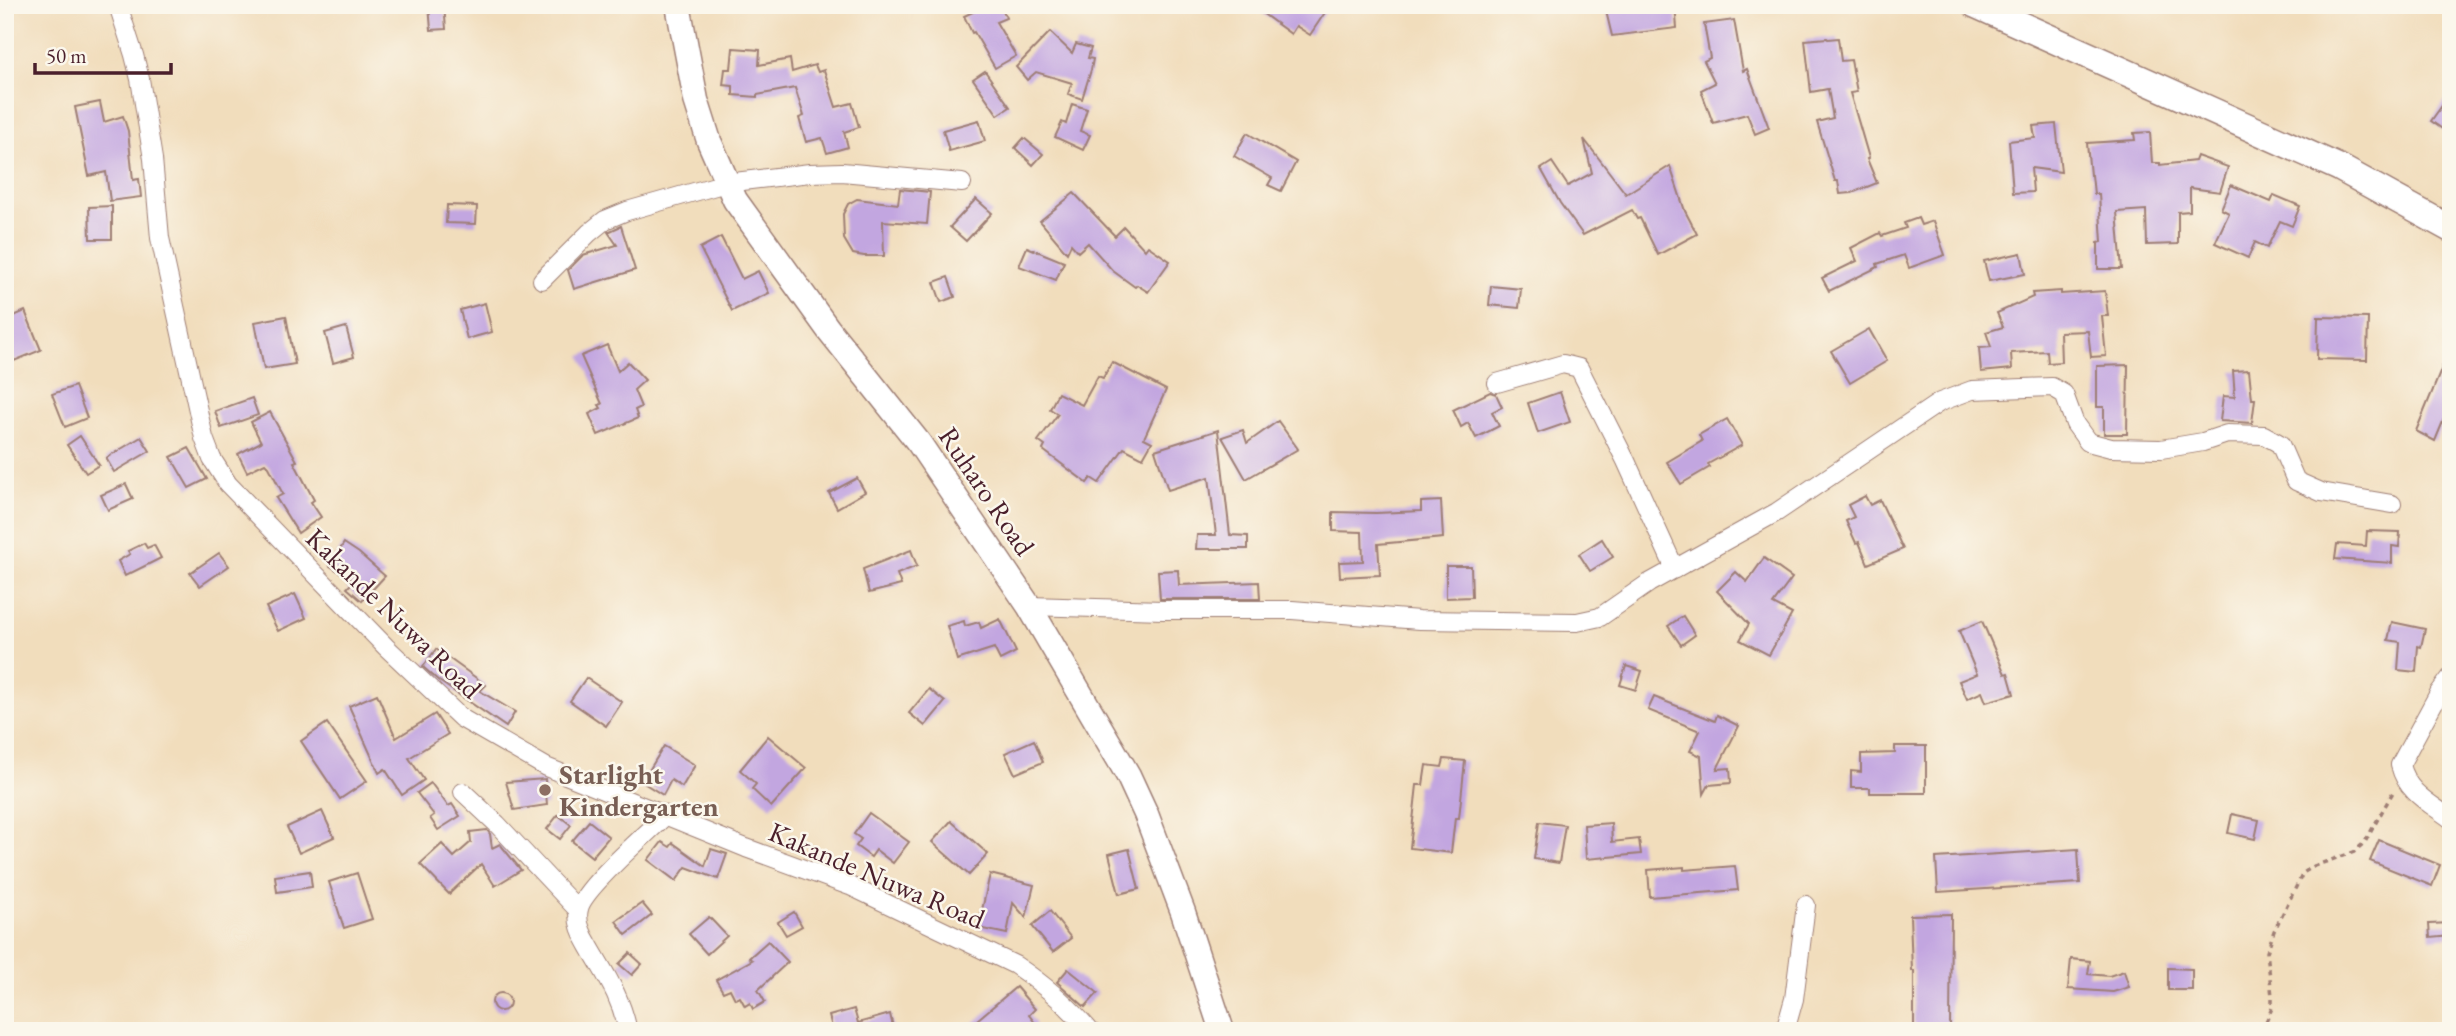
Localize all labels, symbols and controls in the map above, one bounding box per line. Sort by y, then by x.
scale bar [35,32,172,76]
text: 50 m [46,42,87,69]
street label: Ruharo Road [931,420,1044,563]
street label: Kakande Nuwa Road [298,520,490,707]
place label: Starlight Kindergarten [559,756,719,824]
marker: Starlight Kindergarten [537,782,553,798]
street label: Kakande Nuwa Road [764,813,991,937]

